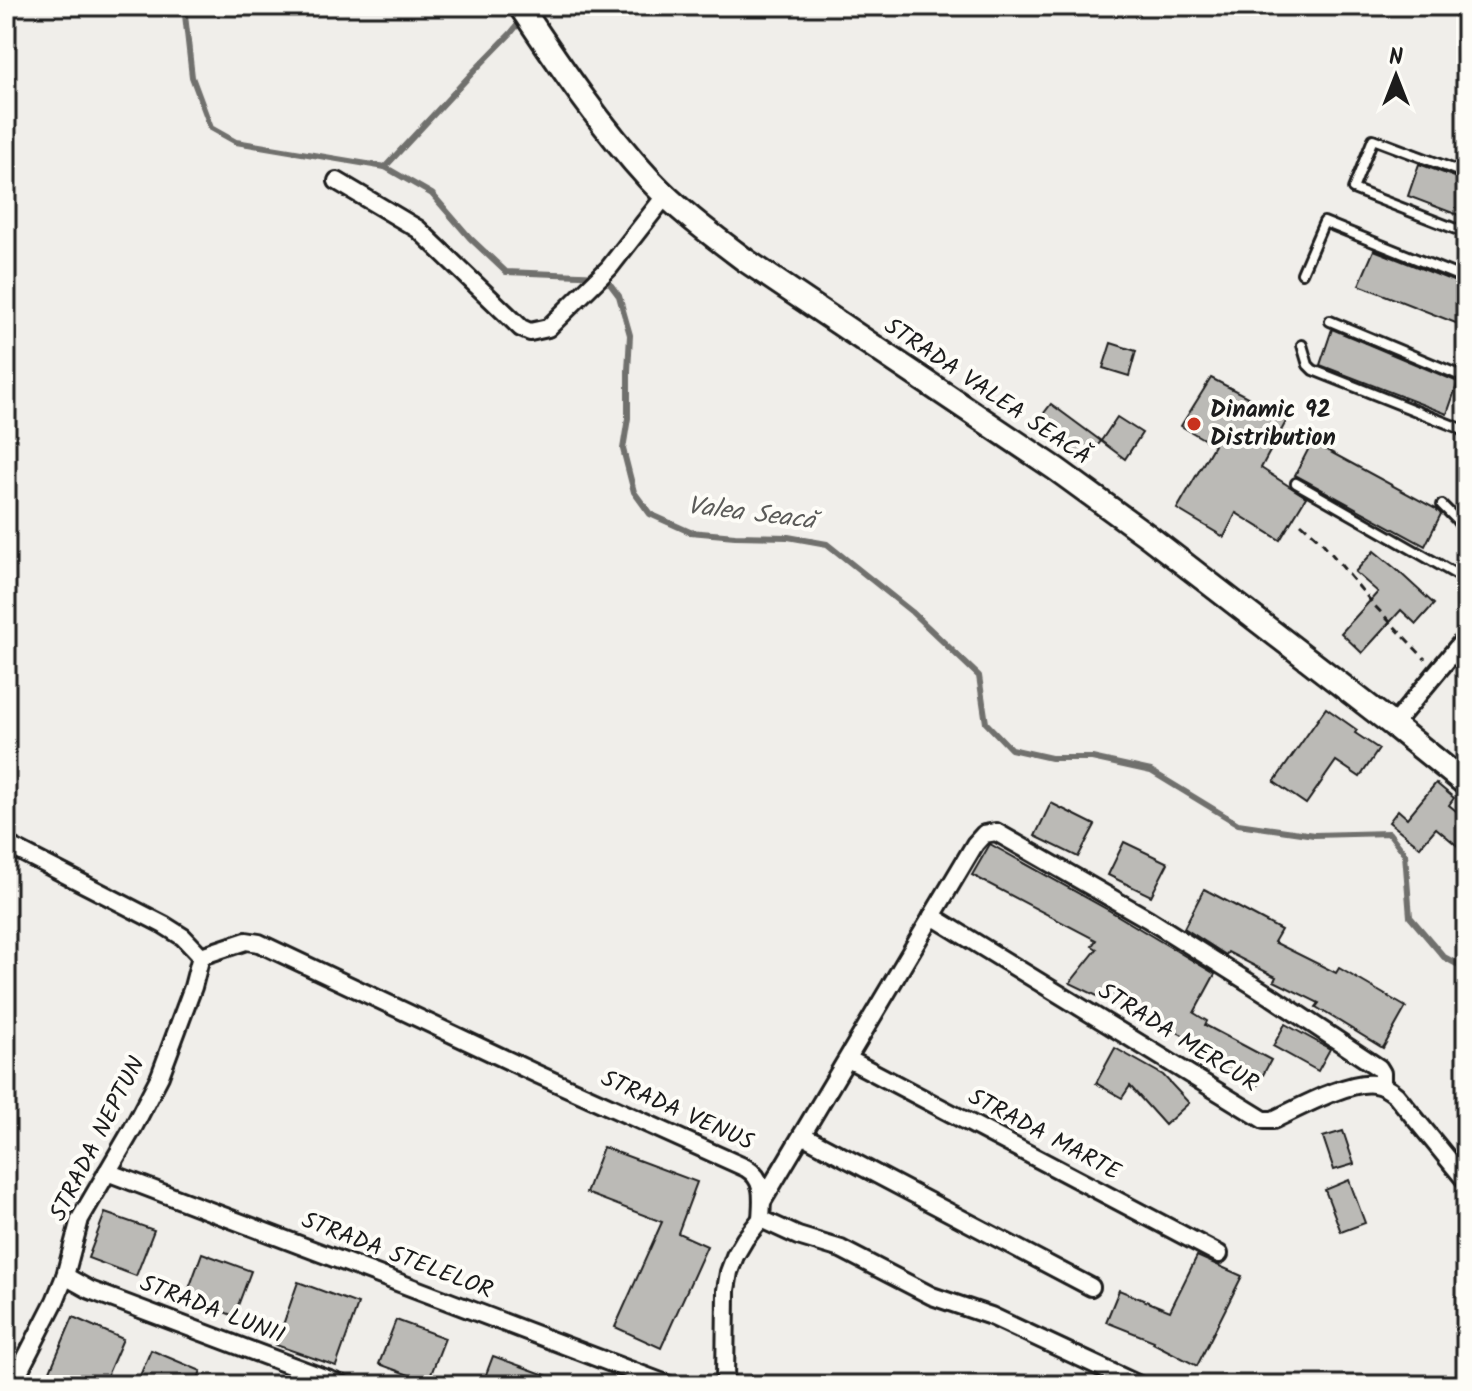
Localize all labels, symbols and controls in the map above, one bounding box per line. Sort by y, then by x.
north arrow [1356,36,1436,116]
text: N [1389,41,1403,76]
street label: STRADA VALEA SEACĂ [875,308,1099,476]
place label: Dinamic 92 Distribution [1210,391,1336,458]
marker: Dinamic 92 Distribution [1185,415,1203,433]
water label: Valea Seacă [685,485,824,543]
street label: STRADA MERCUR [1090,973,1266,1103]
street label: STRADA NEPTUN [40,1050,156,1228]
street label: STRADA VENUS [594,1060,760,1162]
street label: STRADA MARTE [961,1078,1128,1192]
street label: STRADA STELELOR [295,1202,499,1310]
street label: STRADA LUNII [134,1264,290,1356]

